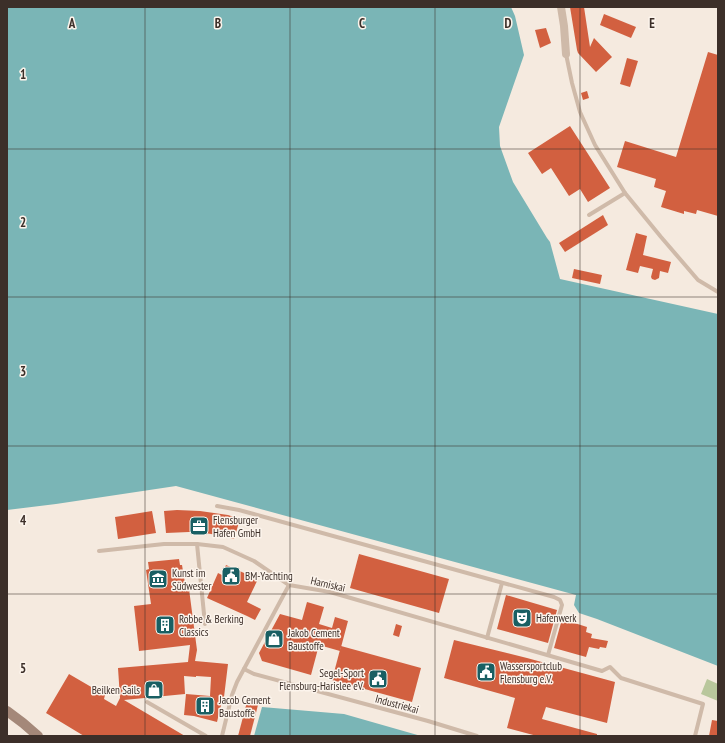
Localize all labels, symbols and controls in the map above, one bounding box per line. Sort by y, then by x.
text: A [68,15,76,32]
text: B [215,15,221,32]
text: C [359,15,365,32]
text: D [505,15,512,32]
text: E [649,15,655,32]
text: 1 [20,66,26,83]
text: 2 [20,214,26,231]
text: 3 [20,363,26,380]
text: 4 [20,512,27,529]
place label: Flensburger Hafen GmbH [213,513,261,540]
office icon: Flensburger Hafen GmbH [188,515,210,537]
public building icon: BM-Yachting [220,565,242,587]
place label: Kunst im Südwester [172,566,211,593]
museum icon: Kunst im Südwester [147,568,169,590]
place label: BM-Yachting [245,569,293,583]
street label: Harniskai [309,573,347,595]
theatre icon: Hafenwerk [511,607,533,629]
place label: Hafenwerk [536,611,577,625]
place label: Robbe & Berking Classics [179,612,244,639]
building icon: Robbe & Berking Classics [154,614,176,636]
place label: Jakob Cement Baustoffe [287,626,340,653]
shop icon: Jakob Cement Baustoffe [263,628,285,650]
place label: Wassersportclub Flensburg e.V. [500,659,562,686]
text: 5 [20,660,26,677]
public building icon: Wassersportclub Flensburg e.V. [475,661,497,683]
place label: Segel-Sport Flensburg-Harislee eV. [279,666,364,693]
public building icon: Segel-Sport Flensburg-Harislee eV. [367,668,389,690]
shop icon: Beilken Sails [143,679,165,701]
place label: Beilken Sails [92,683,140,697]
street label: Industriekai [374,691,420,717]
place label: Jacob Cement Baustoffe [218,693,270,720]
building icon: Jacob Cement Baustoffe [194,695,216,717]

